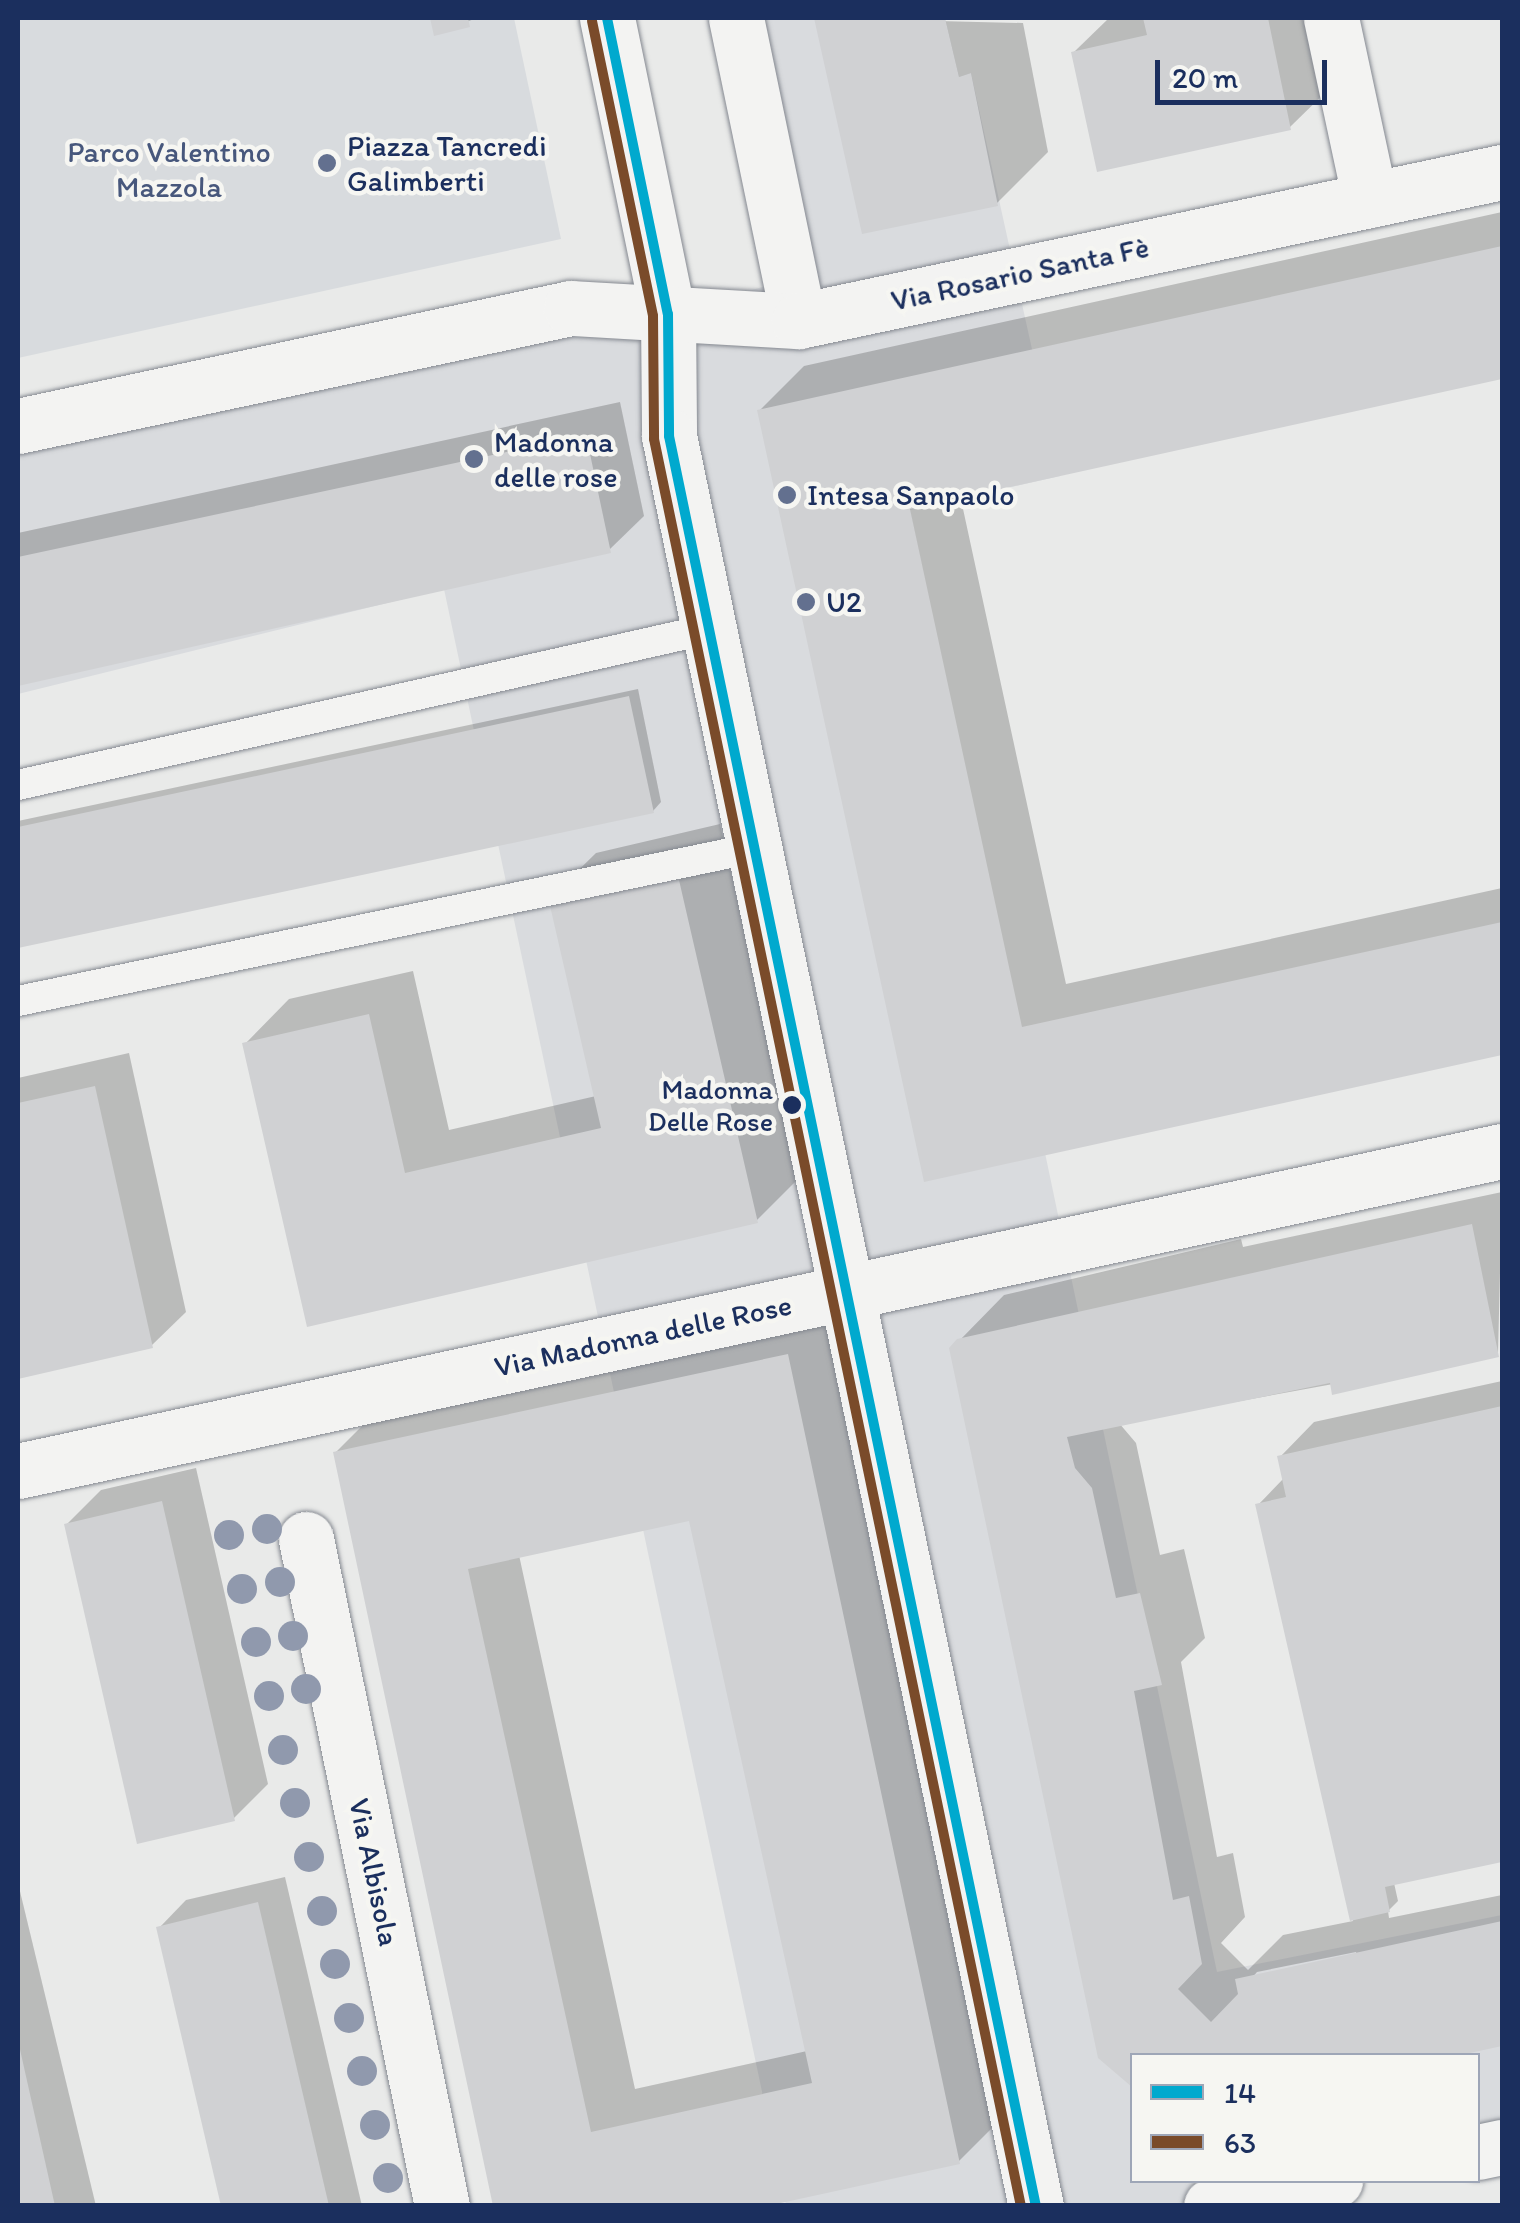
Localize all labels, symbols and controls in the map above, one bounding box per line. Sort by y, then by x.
scale bar [1160,40,1332,102]
text: 20 m [1172,59,1238,96]
place label: Piazza Tancredi Galimberti [347,128,547,198]
park label: Parco Valentino Mazzola [68,134,270,204]
marker: Piazza Tancredi Galimberti [316,152,338,174]
street label: Via Rosario Santa Fè [889,229,1151,319]
place label: Madonna delle rose [494,424,618,494]
marker: Madonna delle rose [463,448,485,470]
place label: Intesa Sanpaolo [807,477,1014,513]
marker: Intesa Sanpaolo [776,484,798,506]
place label: U2 [826,584,862,620]
marker: U2 [795,591,817,613]
place label: Madonna Delle Rose [649,1072,773,1138]
marker: Madonna Delle Rose [782,1095,802,1115]
street label: Via Madonna delle Rose [491,1287,795,1385]
street label: Via Albisola [341,1795,407,1949]
legend [1130,2053,1480,2183]
text: 14 [1224,2074,1256,2111]
text: 63 [1224,2124,1256,2161]

